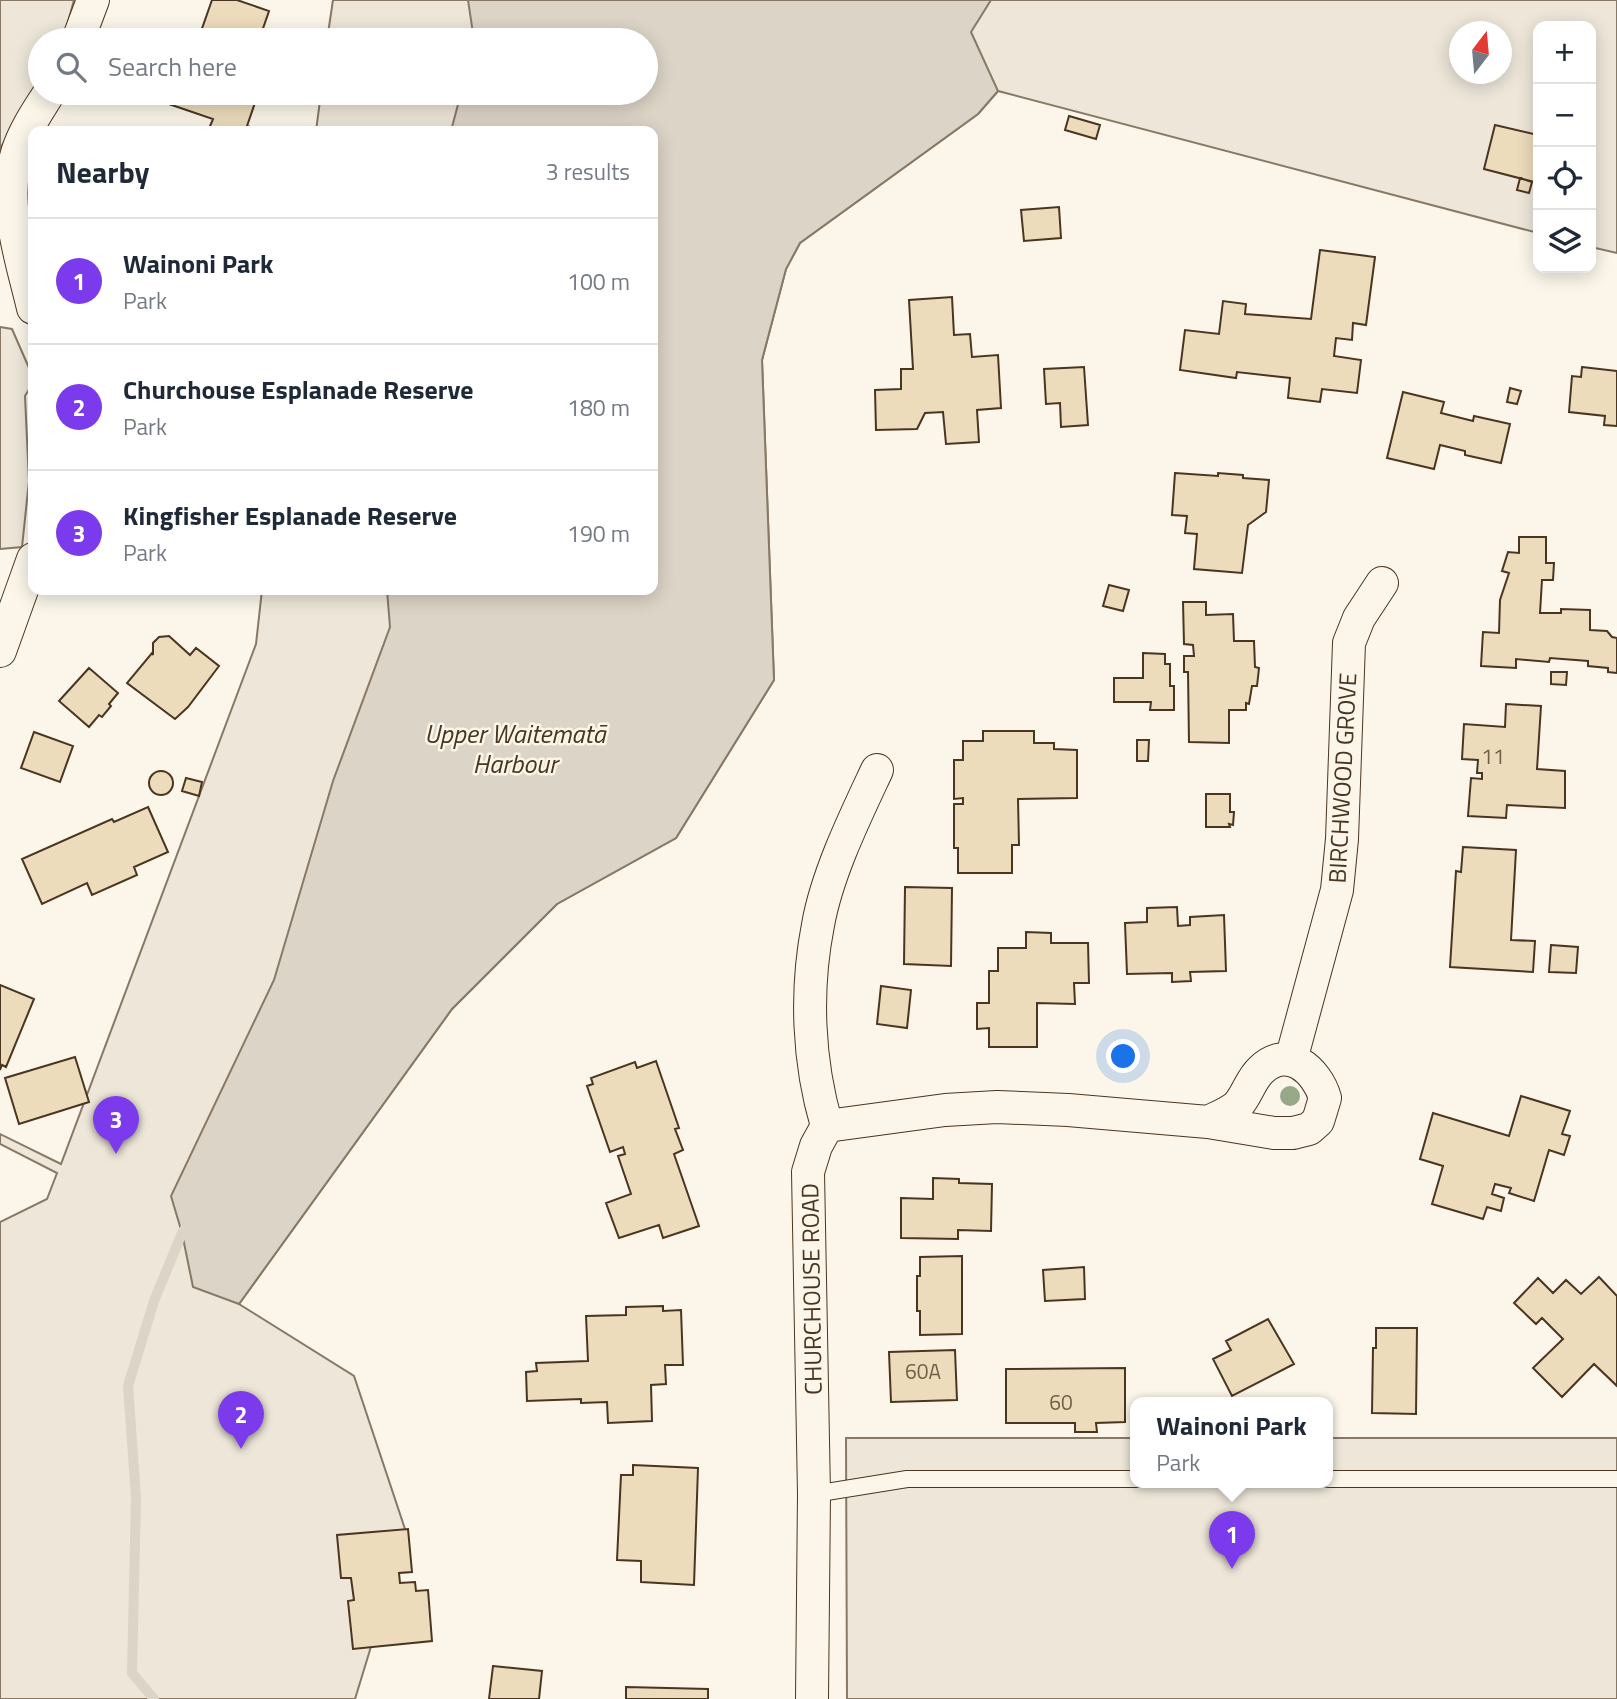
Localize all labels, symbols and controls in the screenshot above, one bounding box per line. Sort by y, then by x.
north arrow [1449,21,1512,84]
map controls [1533,21,1596,273]
button: + [1533,21,1596,84]
search box [28,28,658,105]
text: Search here [108,47,237,86]
icon: search [52,48,90,86]
button: − [1533,84,1596,147]
button: locate [1533,147,1596,210]
text: Nearby [56,149,149,195]
text: 3 results [546,154,630,189]
button: layers [1533,210,1596,273]
text: Wainoni Park [123,244,273,283]
text: 1 [73,264,85,299]
text: 100 m [567,264,630,299]
text: Park [123,283,167,318]
text: Churchouse Esplanade Reserve [123,370,473,409]
text: 2 [73,390,85,425]
text: 180 m [567,390,630,425]
text: Park [123,409,167,444]
text: Kingfisher Esplanade Reserve [123,496,457,535]
text: 3 [73,516,85,551]
text: 190 m [567,516,630,551]
text: Park [123,535,167,570]
street label: BIRCHWOOD GROVE [1319,672,1365,884]
water label: Upper Waitematā Harbour [424,714,608,783]
house number: 11 [1481,740,1505,772]
your location [1106,1039,1140,1073]
pin: 3 [93,1096,139,1154]
street label: CHURCHOUSE ROAD [791,1183,831,1395]
house number: 60A [905,1355,941,1387]
house number: 60 [1049,1386,1073,1418]
pin: 2 [218,1391,264,1449]
popup [1130,1397,1333,1488]
text: Wainoni Park [1156,1406,1307,1445]
text: Park [1156,1445,1200,1480]
pin: 1 [1209,1511,1255,1569]

